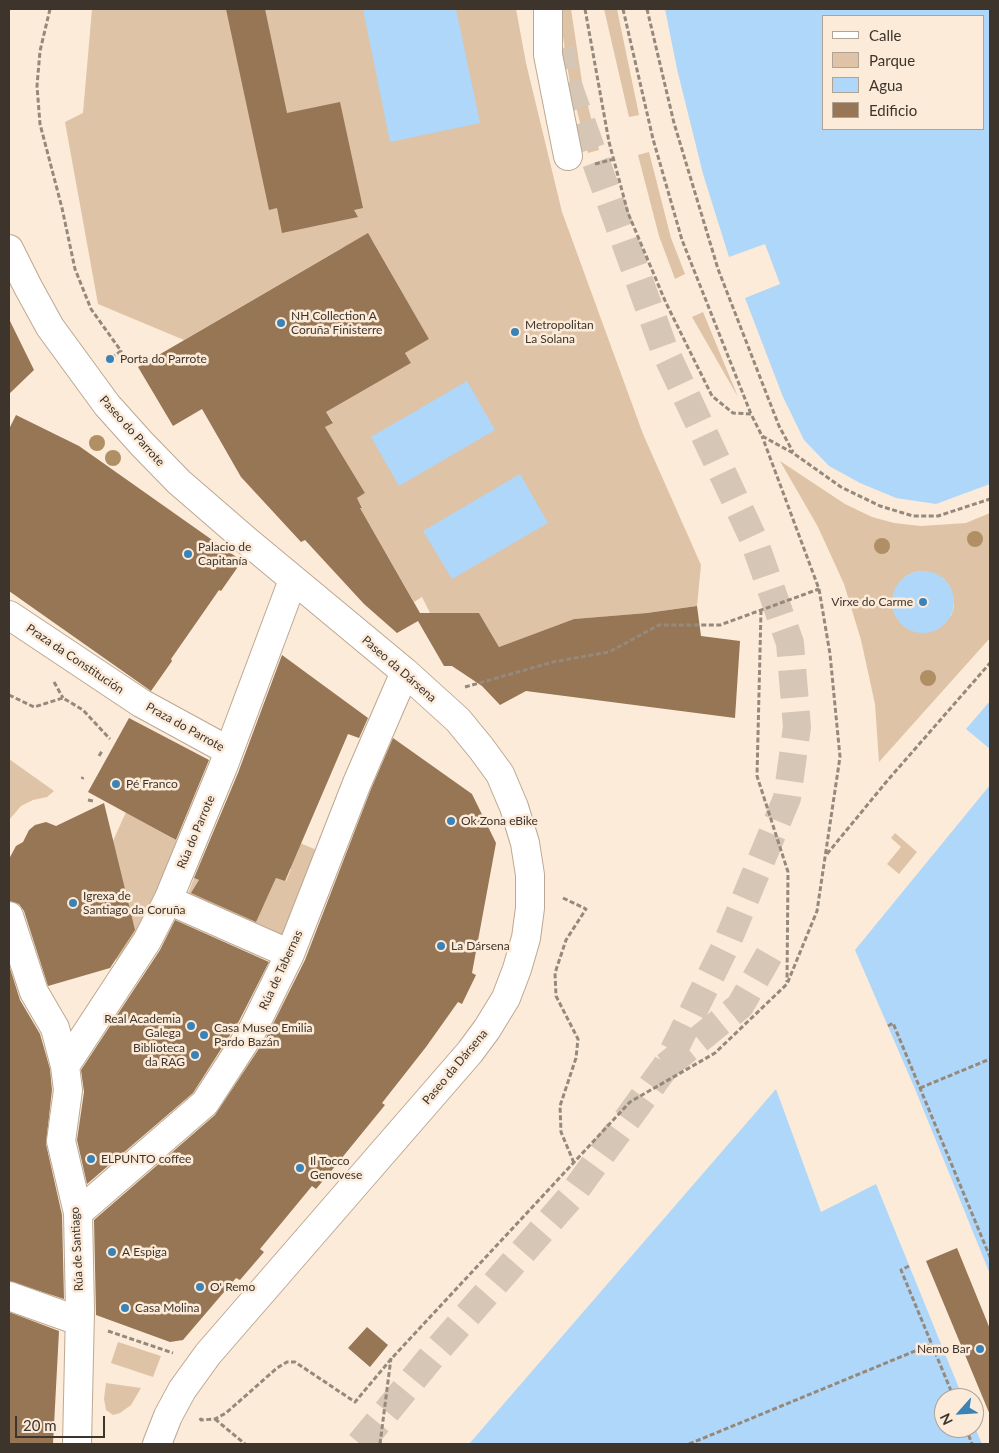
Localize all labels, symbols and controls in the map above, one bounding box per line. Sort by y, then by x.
legend [822,15,984,130]
text: Calle [869,26,901,44]
text: Parque [869,51,915,69]
text: Agua [869,76,903,94]
text: Edificio [869,101,917,119]
place label: NH Collection A Coruña Finisterre [291,309,382,337]
marker: NH Collection A Coruña Finisterre [275,317,287,329]
place label: Metropolitan La Solana [525,318,594,346]
marker: Metropolitan La Solana [509,326,521,338]
place label: Porta do Parrote [120,352,207,366]
marker: Porta do Parrote [104,353,116,365]
street label: Paseo do Parrote [97,393,167,469]
place label: Palacio de Capitanía [198,540,251,568]
marker: Palacio de Capitanía [182,548,194,560]
place label: Virxe do Carme [831,595,913,609]
marker: Virxe do Carme [917,596,929,608]
street label: Praza da Constitución [23,621,127,697]
street label: Paseo da Dársena [359,633,439,705]
street label: Praza do Parrote [143,700,227,754]
place label: Pé Franco [126,777,178,791]
marker: Pé Franco [110,778,122,790]
street label: Rúa do Parrote [174,793,218,871]
place label: Ok Zona eBike [461,814,538,828]
marker: Ok Zona eBike [445,815,457,827]
place label: Igrexa de Santiago da Coruña [83,889,186,917]
marker: Igrexa de Santiago da Coruña [67,897,79,909]
street label: Rúa de Tabernas [256,928,306,1012]
place label: La Dársena [451,939,510,953]
marker: La Dársena [435,940,447,952]
place label: Real Academia Galega [104,1012,181,1040]
marker: Real Academia Galega [185,1020,197,1032]
place label: Casa Museo Emilia Pardo Bazán [214,1021,313,1049]
street label: Paseo da Dársena [419,1027,491,1107]
marker: Casa Museo Emilia Pardo Bazán [198,1029,210,1041]
place label: Biblioteca da RAG [133,1041,185,1069]
marker: Biblioteca da RAG [189,1049,201,1061]
place label: ELPUNTO coffee [101,1152,191,1166]
marker: ELPUNTO coffee [85,1153,97,1165]
place label: Il Tocco Genovese [310,1154,362,1182]
marker: Il Tocco Genovese [294,1162,306,1174]
street label: Rúa de Santiago [68,1206,86,1292]
place label: A Espiga [122,1245,167,1259]
marker: A Espiga [106,1246,118,1258]
place label: O' Remo [210,1280,255,1294]
marker: O' Remo [194,1281,206,1293]
place label: Casa Molina [135,1301,199,1315]
marker: Casa Molina [119,1302,131,1314]
place label: Nemo Bar [917,1342,970,1356]
marker: Nemo Bar [974,1343,986,1355]
north arrow [934,1388,984,1438]
scale bar [18,1406,108,1438]
text: N [936,1411,956,1428]
text: 20 m [23,1416,57,1434]

